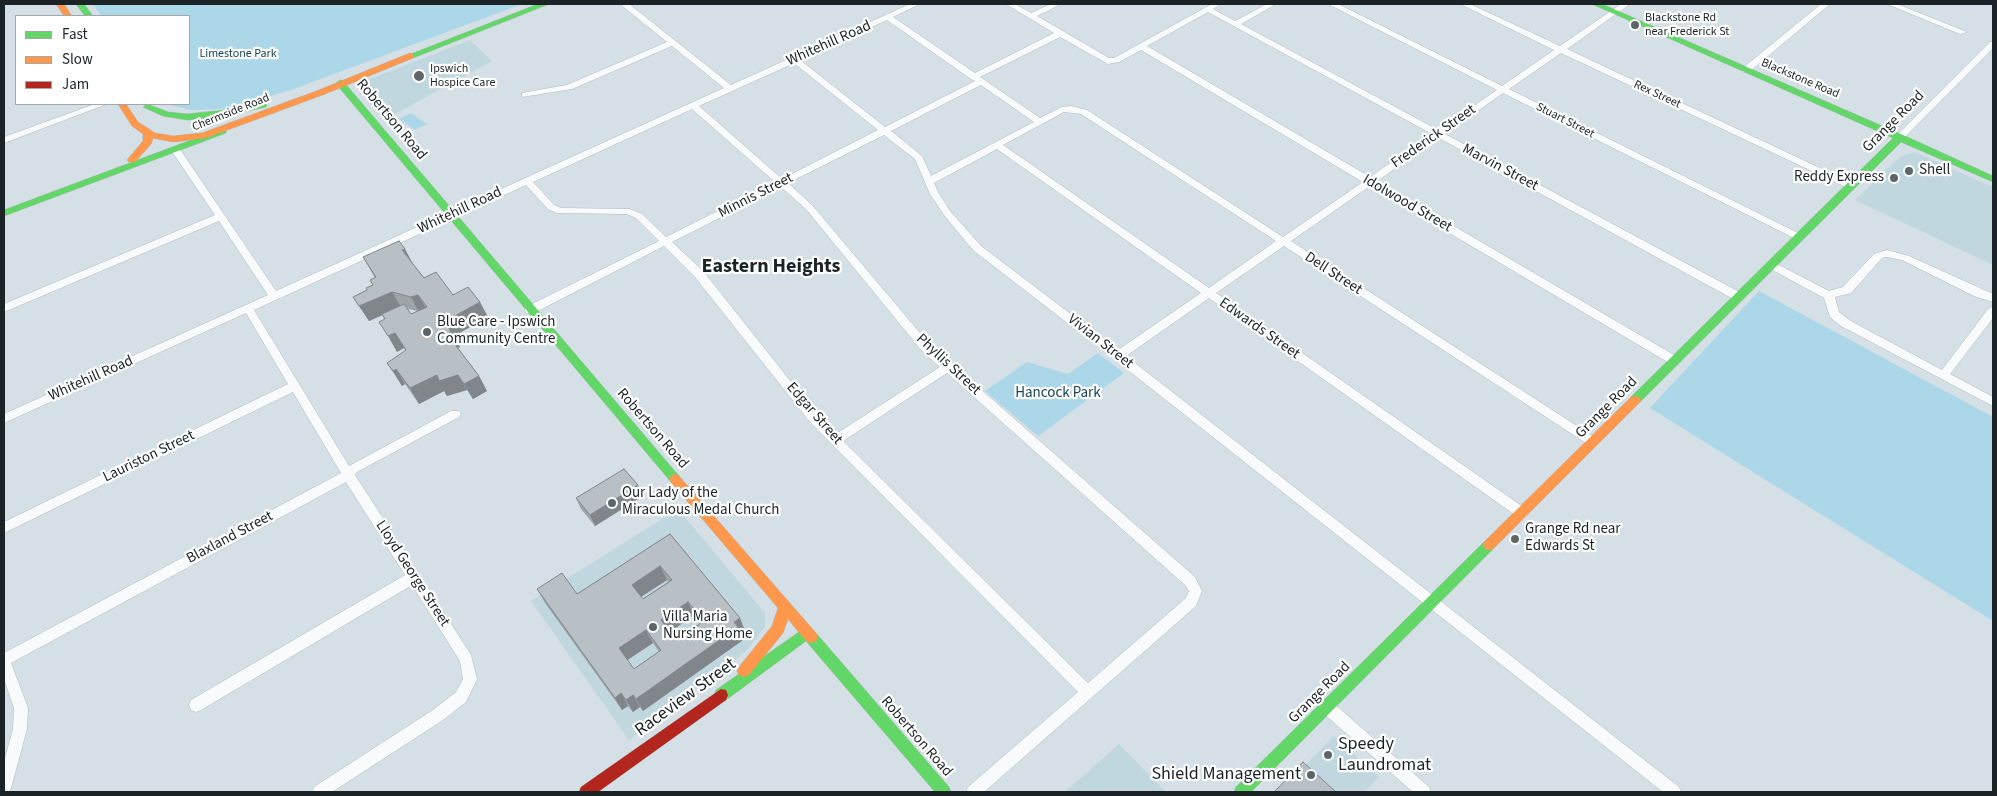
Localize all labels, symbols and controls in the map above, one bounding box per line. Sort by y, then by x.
place label: Blackstone Rd near Frederick St [1645,11,1729,39]
legend [15,15,190,105]
street label: Whitehill Road [784,17,874,71]
marker: Blackstone Rd near Frederick St [1629,19,1641,31]
text: Fast [62,24,88,45]
park label: Limestone Park [199,47,277,61]
text: Slow [62,49,93,70]
street label: Blackstone Road [1759,56,1841,102]
place label: Ipswich Hospice Care [430,62,495,90]
marker: Ipswich Hospice Care [412,69,426,83]
text: Jam [62,74,89,95]
street label: Robertson Road [352,76,430,164]
street label: Rex Street [1631,78,1683,112]
street label: Grange Road [1859,87,1929,157]
street label: Chermside Road [190,91,272,135]
street label: Stuart Street [1533,100,1597,142]
street label: Frederick Street [1388,101,1480,173]
street label: Marvin Street [1459,140,1541,196]
place label: Shell [1919,162,1950,180]
marker: Shell [1903,165,1915,177]
street label: Minnis Street [716,169,796,223]
place label: Reddy Express [1794,169,1884,187]
street label: Idolwood Street [1359,171,1455,237]
marker: Reddy Express [1888,172,1900,184]
street label: Whitehill Road [415,184,505,238]
street label: Dell Street [1301,249,1365,299]
district label: Eastern Heights [702,256,840,280]
street label: Edwards Street [1215,295,1303,363]
street label: Vivian Street [1064,311,1136,373]
place label: Blue Care - Ipswich Community Centre [437,314,556,349]
marker: Blue Care - Ipswich Community Centre [421,326,433,338]
street label: Phyllis Street [912,331,984,399]
street label: Whitehill Road [46,352,136,406]
street label: Grange Road [1572,373,1642,443]
street label: Edgar Street [782,379,846,449]
street label: Robertson Road [612,385,692,473]
park label: Hancock Park [1015,385,1101,403]
street label: Lauriston Street [100,427,198,487]
place label: Our Lady of the Miraculous Medal Church [622,485,779,520]
marker: Our Lady of the Miraculous Medal Church [606,497,618,509]
street label: Blaxland Street [184,508,276,568]
street label: Lloyd George Street [371,518,453,630]
place label: Grange Rd near Edwards St [1525,521,1621,556]
marker: Grange Rd near Edwards St [1509,533,1521,545]
place label: Villa Maria Nursing Home [663,609,753,644]
marker: Villa Maria Nursing Home [647,621,659,633]
street label: Raceview Street [631,654,741,742]
street label: Grange Road [1285,658,1355,728]
street label: Robertson Road [876,693,956,781]
place label: Speedy Laundromat [1338,734,1431,776]
marker: Speedy Laundromat [1322,749,1334,761]
place label: Shield Management [1151,764,1301,786]
marker: Shield Management [1305,769,1317,781]

